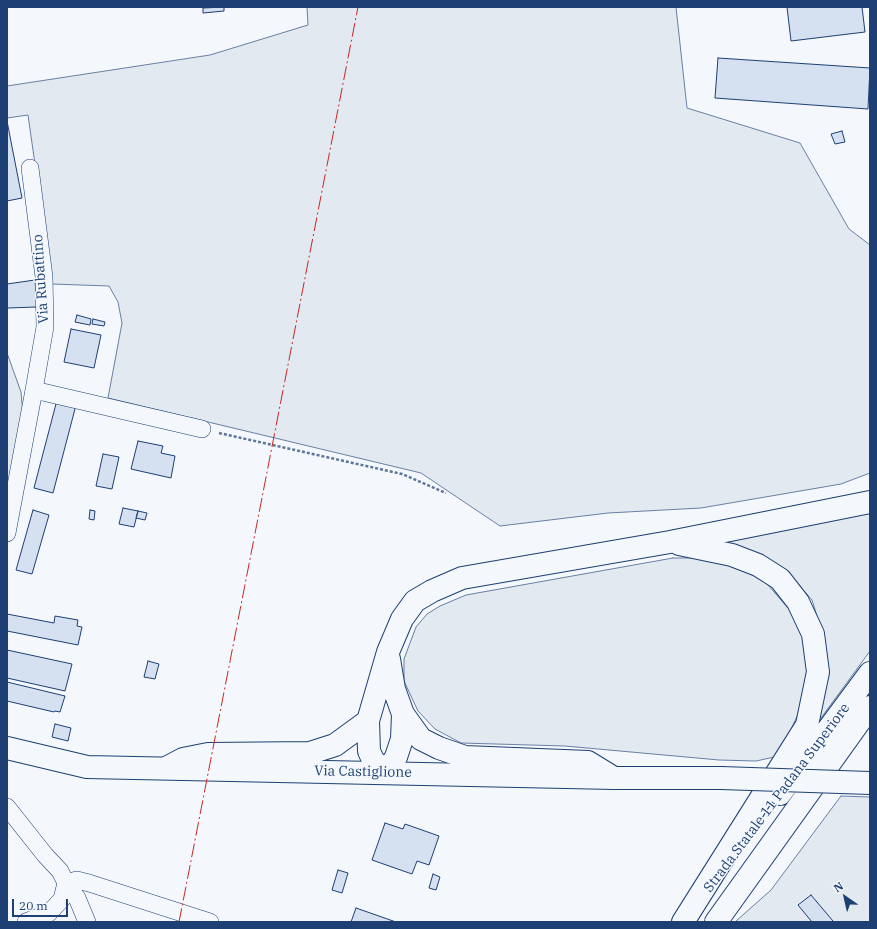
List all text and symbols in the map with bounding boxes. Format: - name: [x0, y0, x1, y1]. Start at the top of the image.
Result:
- street label: Via Rubattino: [30, 234, 52, 324]
- street label: Strada Statale 11 Padana Superiore: [700, 700, 854, 896]
- street label: Via Castiglione: [314, 763, 412, 781]
- north arrow: [825, 877, 865, 917]
- text: N: [831, 879, 846, 895]
- scale bar: [14, 891, 70, 917]
- text: 20 m: [19, 898, 48, 913]

